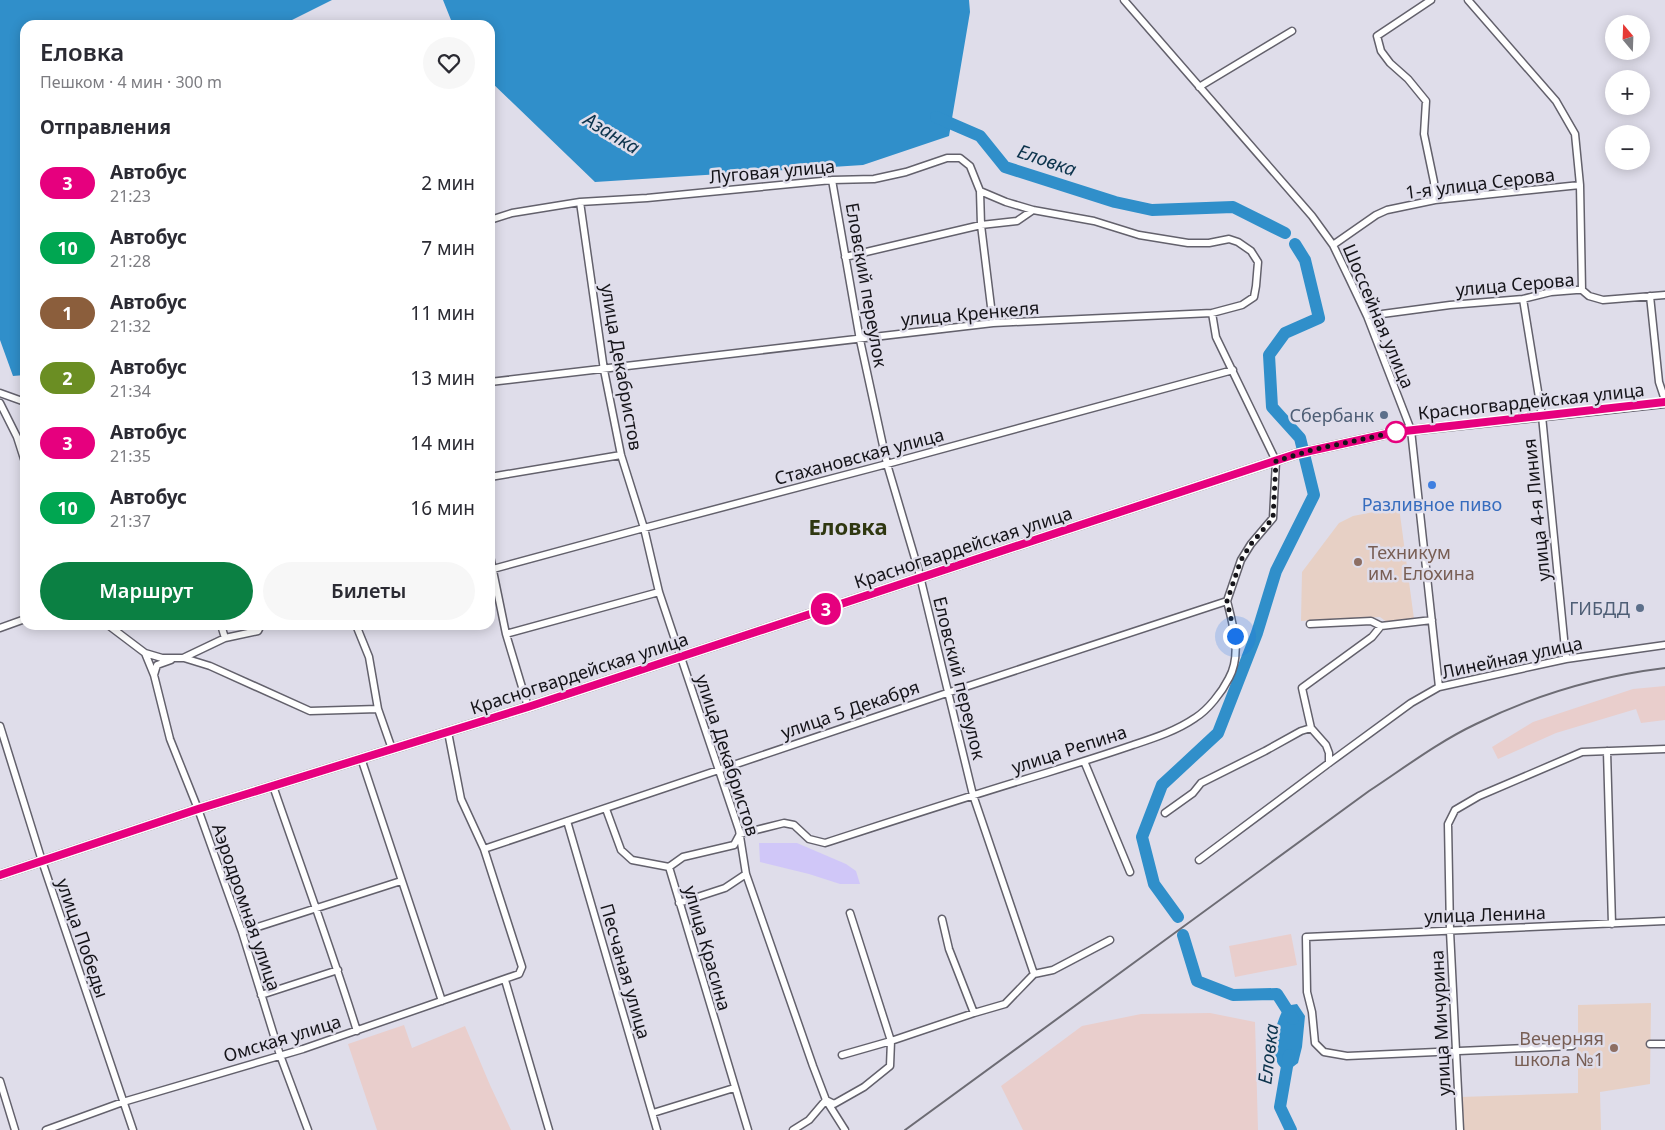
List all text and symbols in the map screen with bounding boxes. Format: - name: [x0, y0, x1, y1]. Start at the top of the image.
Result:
- north arrow: [1605, 15, 1650, 60]
- map controls: [1605, 15, 1650, 170]
- text: Еловка: [40, 35, 124, 68]
- button: heart: [423, 37, 475, 89]
- button: +: [1605, 70, 1650, 115]
- text: Пешком · 4 мин · 300 m: [40, 71, 222, 93]
- water label: Азанка: [577, 105, 645, 160]
- text: Отправления: [40, 114, 171, 140]
- button: −: [1605, 125, 1650, 170]
- water label: Еловка: [1014, 138, 1080, 182]
- street label: Луговая улица: [708, 154, 836, 188]
- text: Автобус: [110, 159, 187, 185]
- street label: 1-я улица Серова: [1404, 162, 1556, 204]
- text: 2 мин: [421, 170, 475, 196]
- text: 3: [62, 171, 73, 195]
- text: 21:23: [110, 185, 151, 207]
- street label: Еловский переулок: [841, 201, 893, 370]
- text: Автобус: [110, 224, 187, 250]
- text: 7 мин: [421, 235, 475, 261]
- text: 10: [57, 236, 78, 260]
- street label: Шоссейная улица: [1338, 240, 1420, 392]
- text: 21:28: [110, 250, 151, 272]
- street label: улица Серова: [1455, 267, 1575, 301]
- street label: улица Декабристов: [596, 282, 648, 452]
- text: Автобус: [110, 289, 187, 315]
- street label: улица Кренкеля: [900, 295, 1040, 331]
- text: 11 мин: [410, 300, 475, 326]
- text: 1: [62, 301, 73, 325]
- text: 21:32: [110, 315, 151, 337]
- text: Автобус: [110, 354, 187, 380]
- text: 13 мин: [410, 365, 475, 391]
- text: 2: [62, 366, 73, 390]
- street label: Красногвардейская улица: [1416, 377, 1646, 425]
- text: 21:34: [110, 380, 151, 402]
- place label: Сбербанк: [1290, 403, 1374, 427]
- marker: Сбербанк: [1378, 409, 1390, 421]
- text: Автобус: [110, 419, 187, 445]
- unlabelled marker: [1385, 421, 1407, 443]
- street label: Стахановская улица: [772, 422, 946, 490]
- text: 14 мин: [410, 430, 475, 456]
- text: 3: [62, 431, 73, 455]
- street label: улица 4-я Линия: [1517, 438, 1555, 582]
- text: 21:35: [110, 445, 151, 467]
- marker: Разливное пиво: [1426, 479, 1438, 491]
- text: Автобус: [110, 484, 187, 510]
- place label: Разливное пиво: [1362, 492, 1502, 516]
- text: 16 мин: [410, 495, 475, 521]
- text: 10: [57, 496, 78, 520]
- street label: Красногвардейская улица: [851, 500, 1075, 594]
- text: 21:37: [110, 510, 151, 532]
- district label: Еловка: [808, 511, 888, 541]
- place label: Техникум им. Елохина: [1368, 540, 1475, 585]
- marker: Техникум им. Елохина: [1352, 556, 1364, 568]
- button: Маршрут: [40, 562, 253, 620]
- button: Билеты: [263, 562, 475, 620]
- line badge: 3: [810, 593, 842, 625]
- street label: Еловский переулок: [928, 594, 992, 762]
- place label: ГИБДД: [1569, 596, 1630, 620]
- text: 3: [821, 597, 831, 621]
- marker: ГИБДД: [1634, 602, 1646, 614]
- your location: [1223, 624, 1248, 649]
- street label: Красногвардейская улица: [467, 626, 691, 720]
- street label: Линейная улица: [1440, 630, 1584, 684]
- street label: улица Декабристов: [691, 671, 765, 839]
- street label: улица 5 Декабря: [778, 674, 922, 744]
- street label: улица Репина: [1008, 719, 1130, 779]
- street label: Аэродромная улица: [207, 820, 287, 994]
- street label: улица Победы: [51, 875, 115, 1001]
- street label: улица Красина: [679, 883, 737, 1013]
- street label: улица Ленина: [1424, 900, 1546, 928]
- street label: Песчаная улица: [595, 901, 657, 1041]
- street label: улица Мичурина: [1424, 949, 1456, 1097]
- street label: Омская улица: [220, 1009, 344, 1067]
- water label: Еловка: [1251, 1022, 1285, 1086]
- place label: Вечерняя школа №1: [1514, 1026, 1604, 1071]
- marker: Вечерняя школа №1: [1608, 1042, 1620, 1054]

